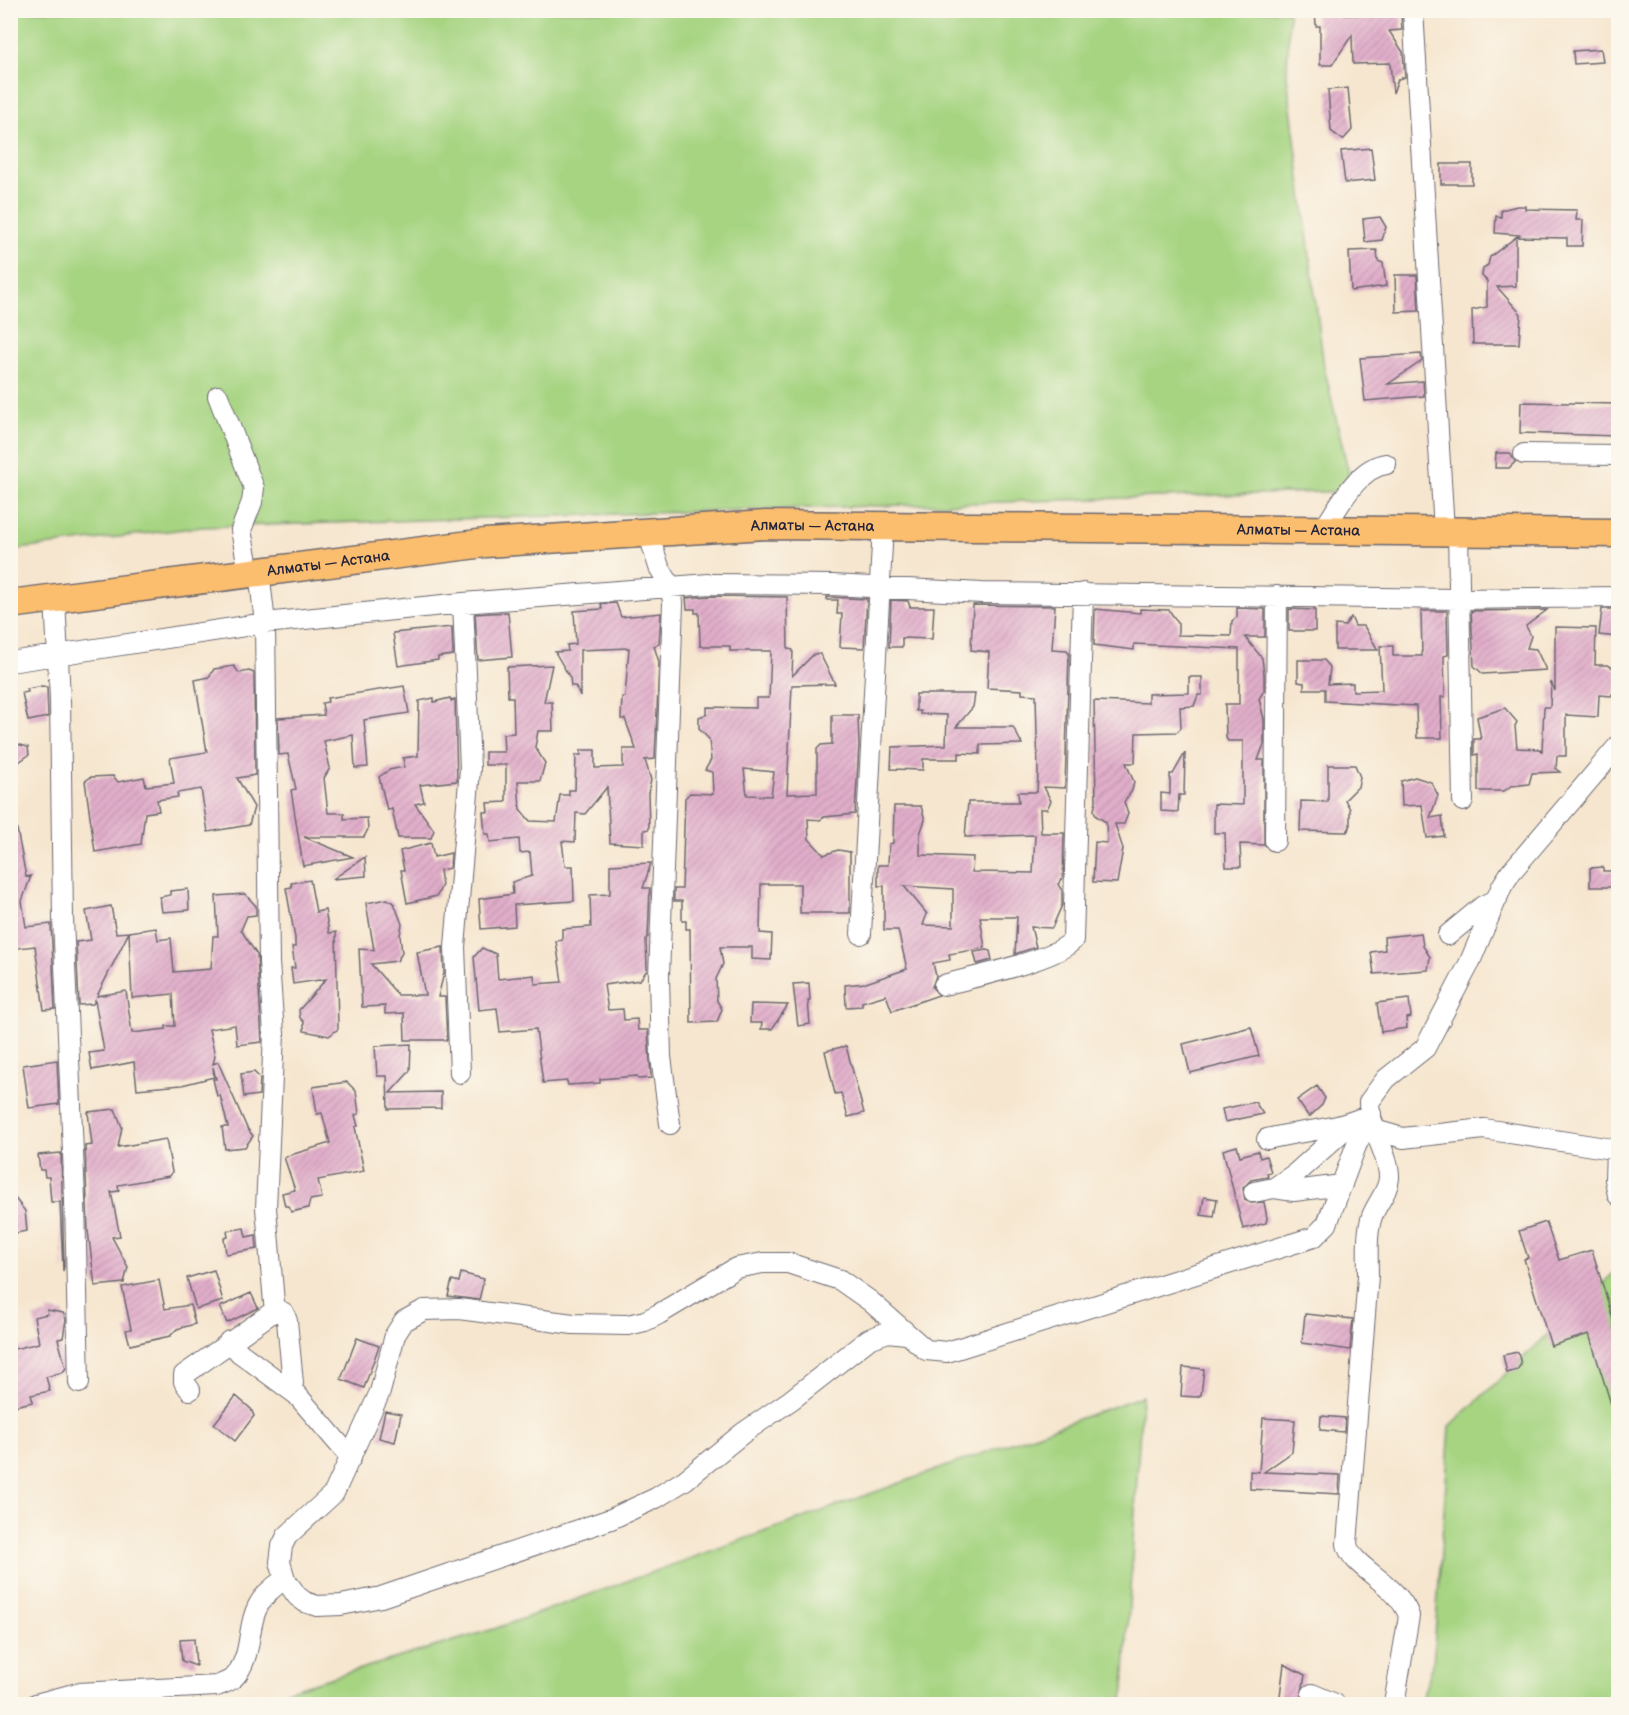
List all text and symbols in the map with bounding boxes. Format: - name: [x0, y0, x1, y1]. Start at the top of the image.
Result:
- street label: Алматы — Астана: [749, 515, 875, 536]
- street label: Алматы — Астана: [1236, 520, 1360, 540]
- street label: Алматы — Астана: [265, 546, 391, 581]

